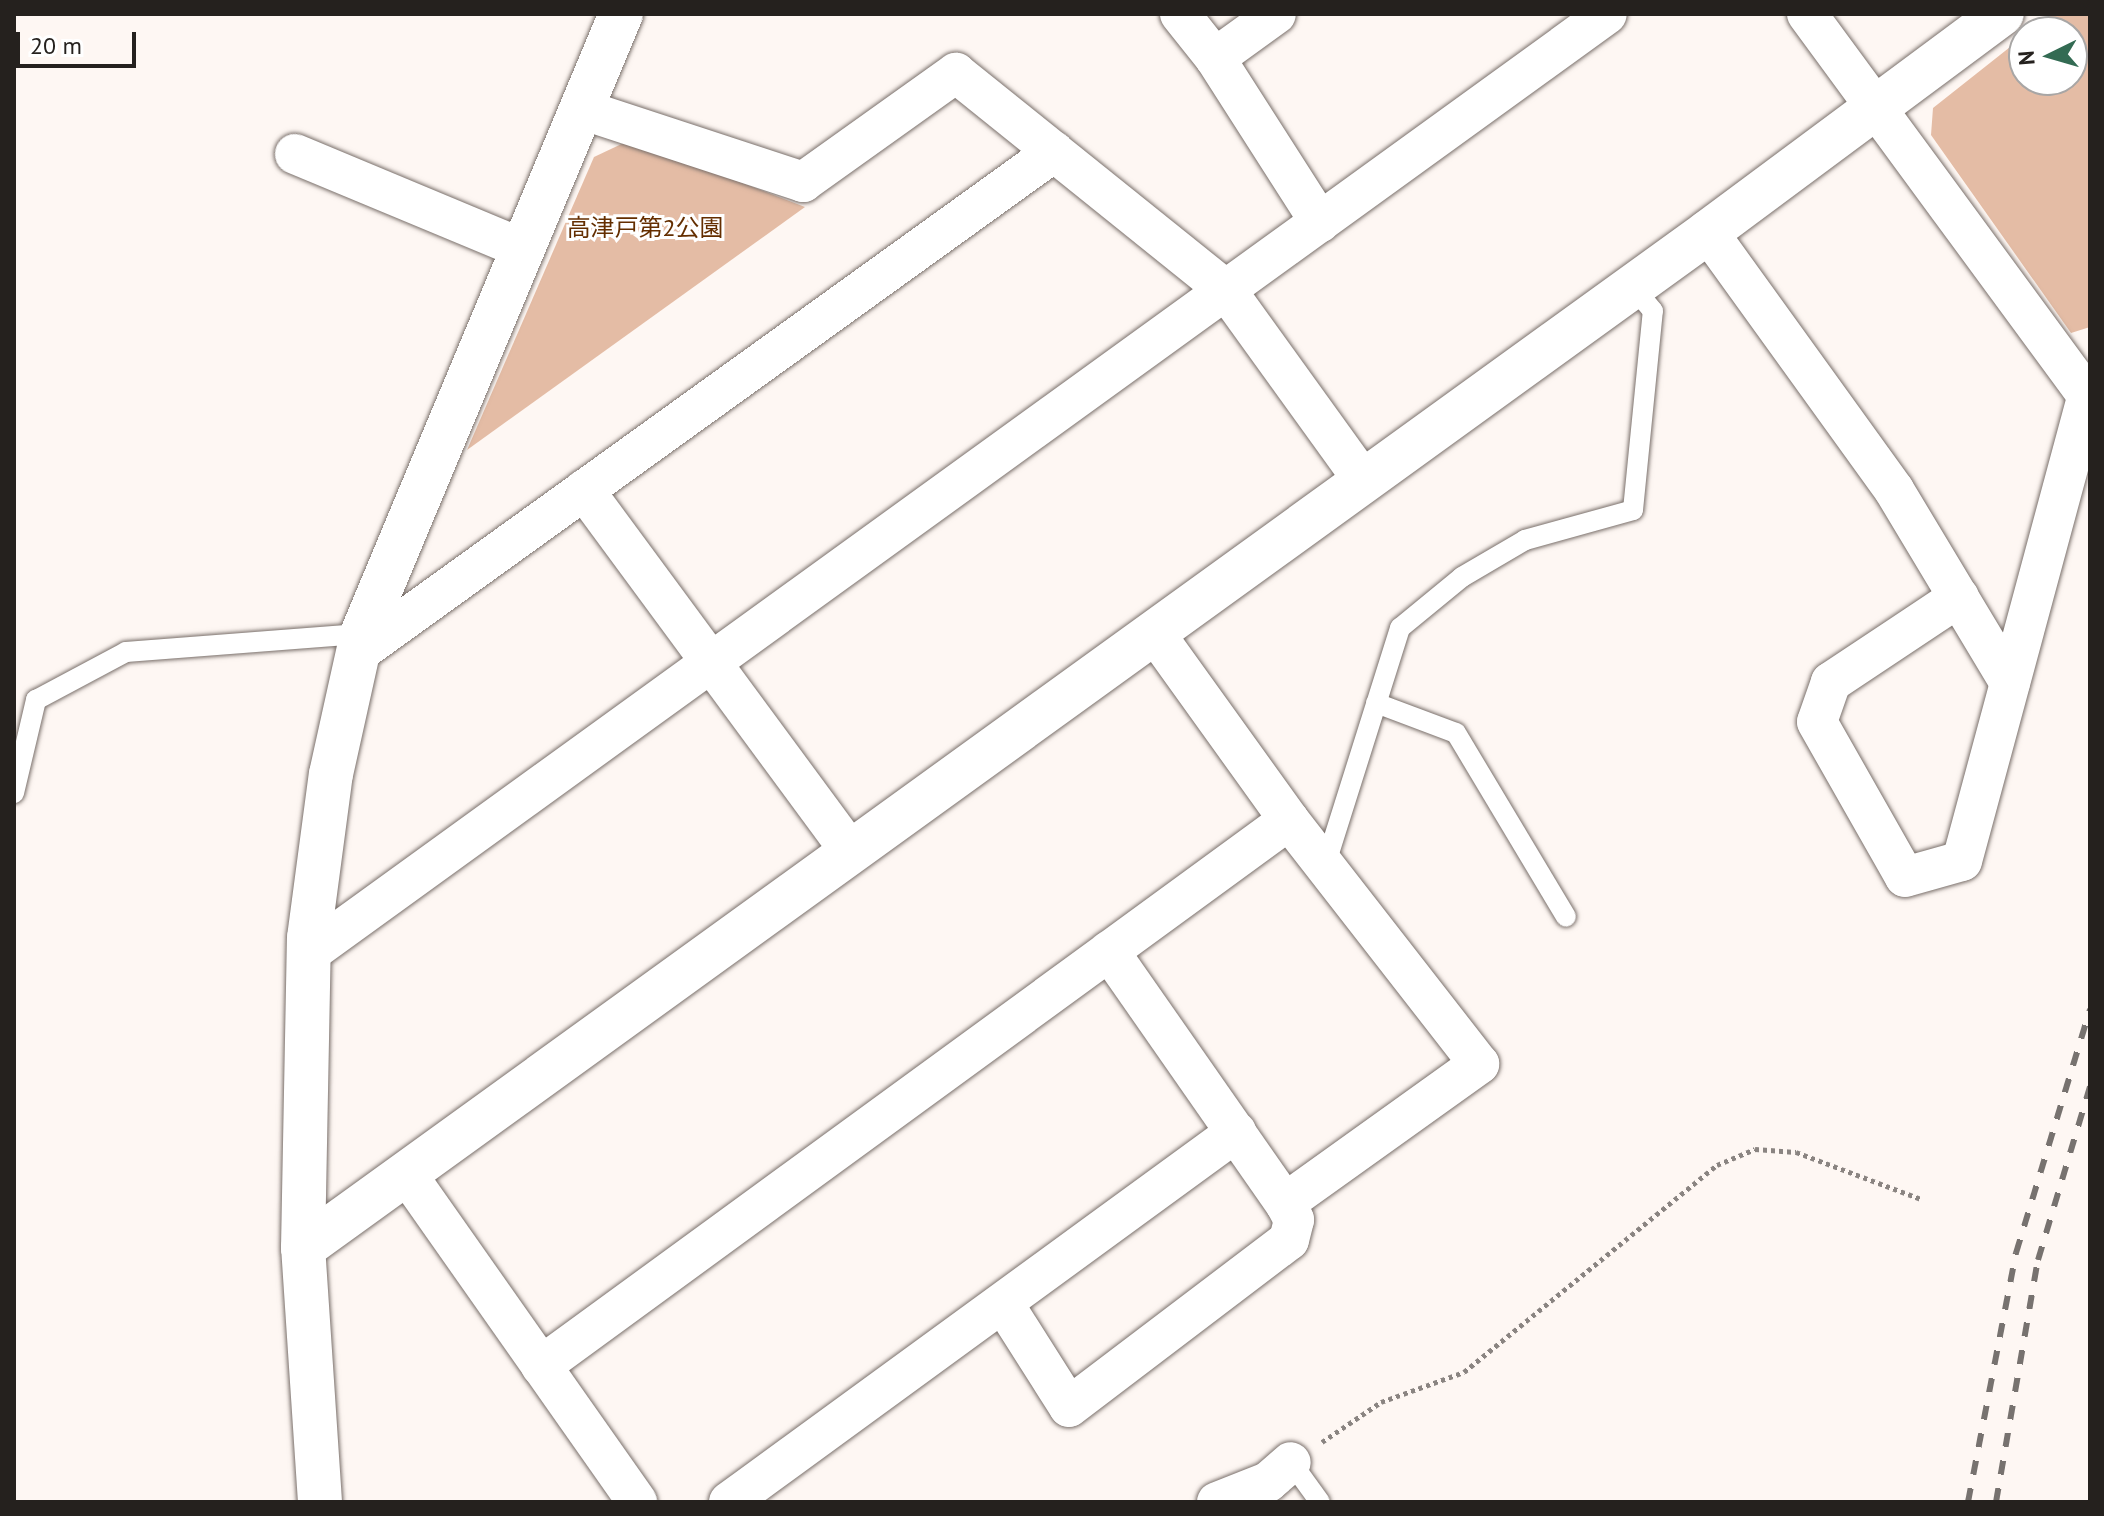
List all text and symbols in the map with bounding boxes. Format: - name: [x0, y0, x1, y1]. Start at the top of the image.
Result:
- scale bar: [20, 16, 140, 66]
- north arrow: [2008, 16, 2088, 96]
- text: 20 m: [30, 30, 82, 61]
- text: N: [2012, 49, 2041, 66]
- park label: 高津戸第2公園: [566, 214, 724, 242]

